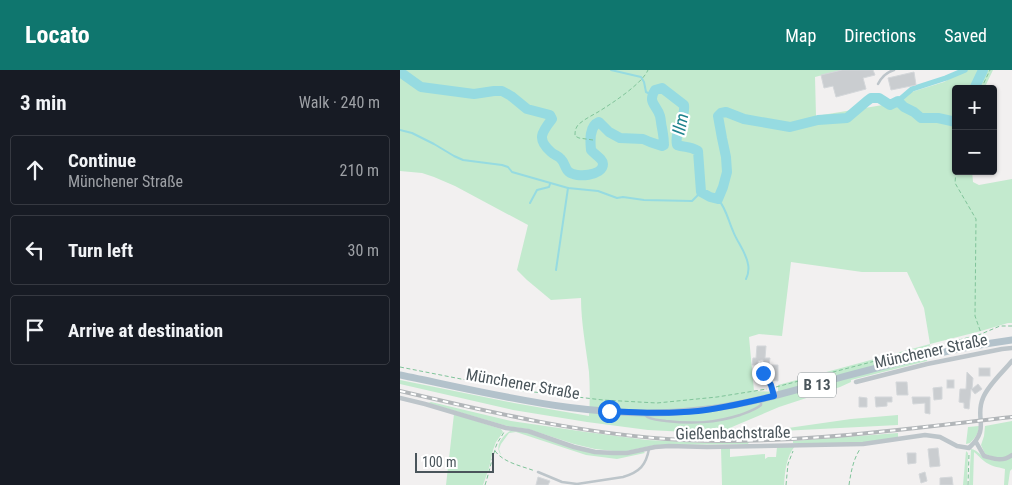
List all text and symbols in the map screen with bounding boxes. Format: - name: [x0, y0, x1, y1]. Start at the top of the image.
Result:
- text: Locato: [25, 21, 90, 49]
- text: Map: [785, 25, 816, 46]
- text: Directions: [844, 25, 916, 46]
- text: Saved: [944, 25, 987, 46]
- map controls: [952, 85, 997, 175]
- button: +: [952, 85, 997, 130]
- text: 3 min: [20, 91, 67, 115]
- text: Walk · 240 m: [299, 93, 380, 112]
- water label: Ilm: [668, 111, 692, 137]
- button: −: [952, 130, 997, 175]
- text: Continue: [68, 149, 136, 172]
- icon: ahead: [21, 156, 49, 184]
- text: 210 m: [340, 161, 379, 180]
- text: Münchener Straße: [68, 172, 183, 191]
- icon: left: [21, 236, 49, 264]
- text: Turn left: [68, 239, 133, 262]
- text: 30 m: [347, 241, 379, 260]
- icon: arrive: [21, 316, 49, 344]
- text: Arrive at destination: [68, 319, 223, 342]
- street label: Münchener Straße: [873, 330, 989, 372]
- route end: [752, 362, 775, 385]
- street label: Münchener Straße: [465, 365, 581, 403]
- road number: B 13: [798, 372, 836, 398]
- route start: [598, 400, 621, 423]
- street label: Gießenbachstraße: [675, 422, 791, 444]
- scale bar: [415, 450, 494, 473]
- text: 100 m: [422, 454, 457, 470]

